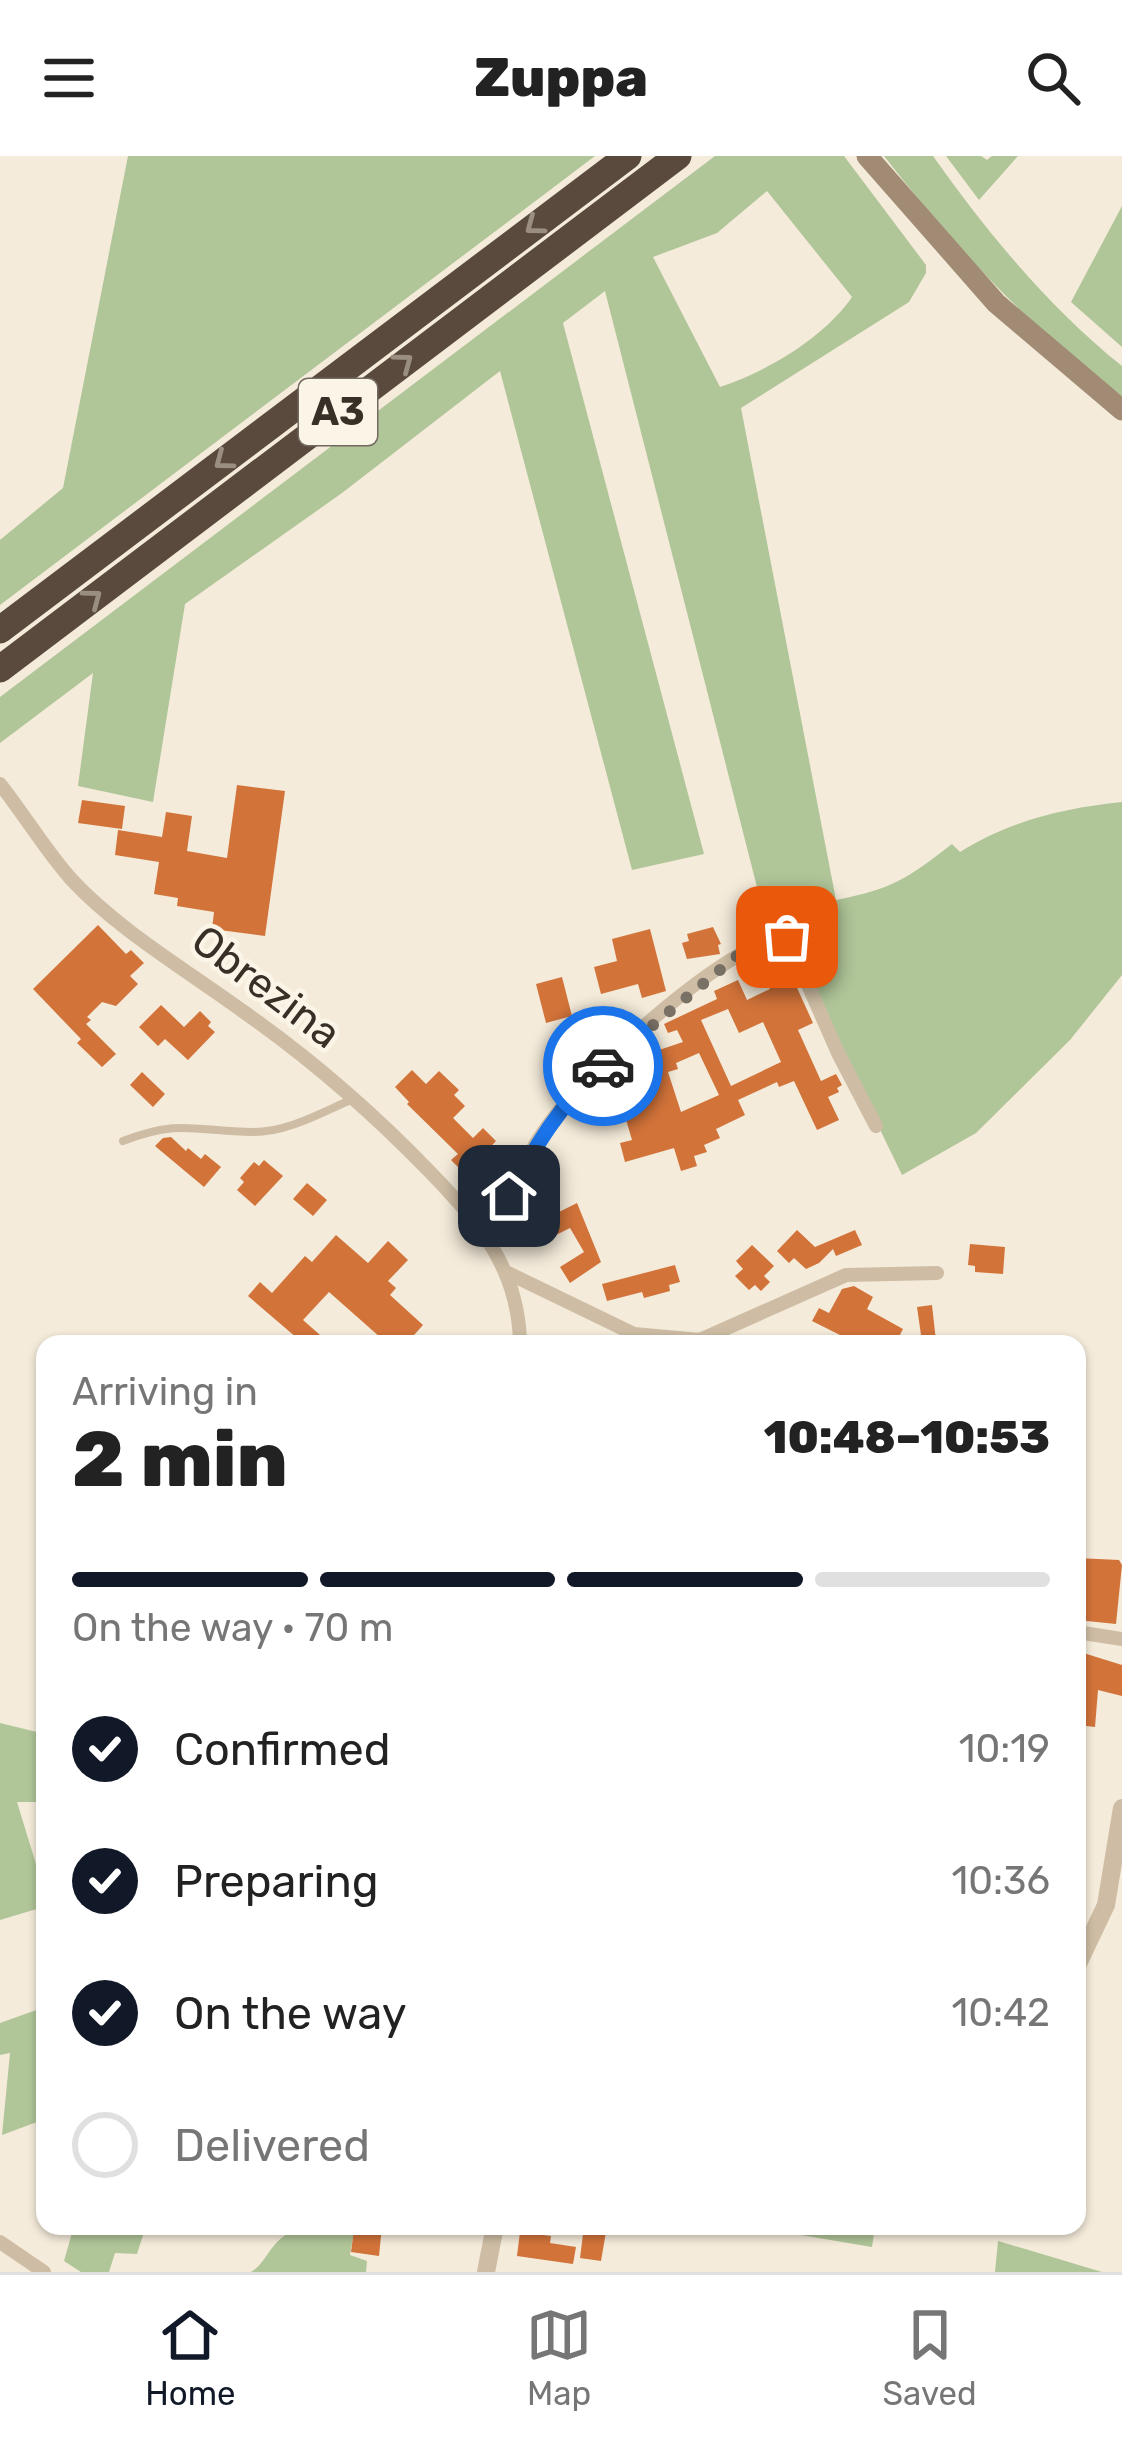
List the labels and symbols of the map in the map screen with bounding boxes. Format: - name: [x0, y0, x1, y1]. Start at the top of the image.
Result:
- one-way arrow: [526, 212, 547, 234]
- one-way arrow: [390, 355, 412, 377]
- road number: A3: [299, 379, 377, 445]
- one-way arrow: [214, 447, 236, 468]
- one-way arrow: [79, 591, 101, 612]
- pin: [736, 886, 838, 988]
- street label: Obrezina: [182, 915, 350, 1059]
- courier: [543, 1006, 663, 1126]
- pin: [458, 1145, 560, 1247]

